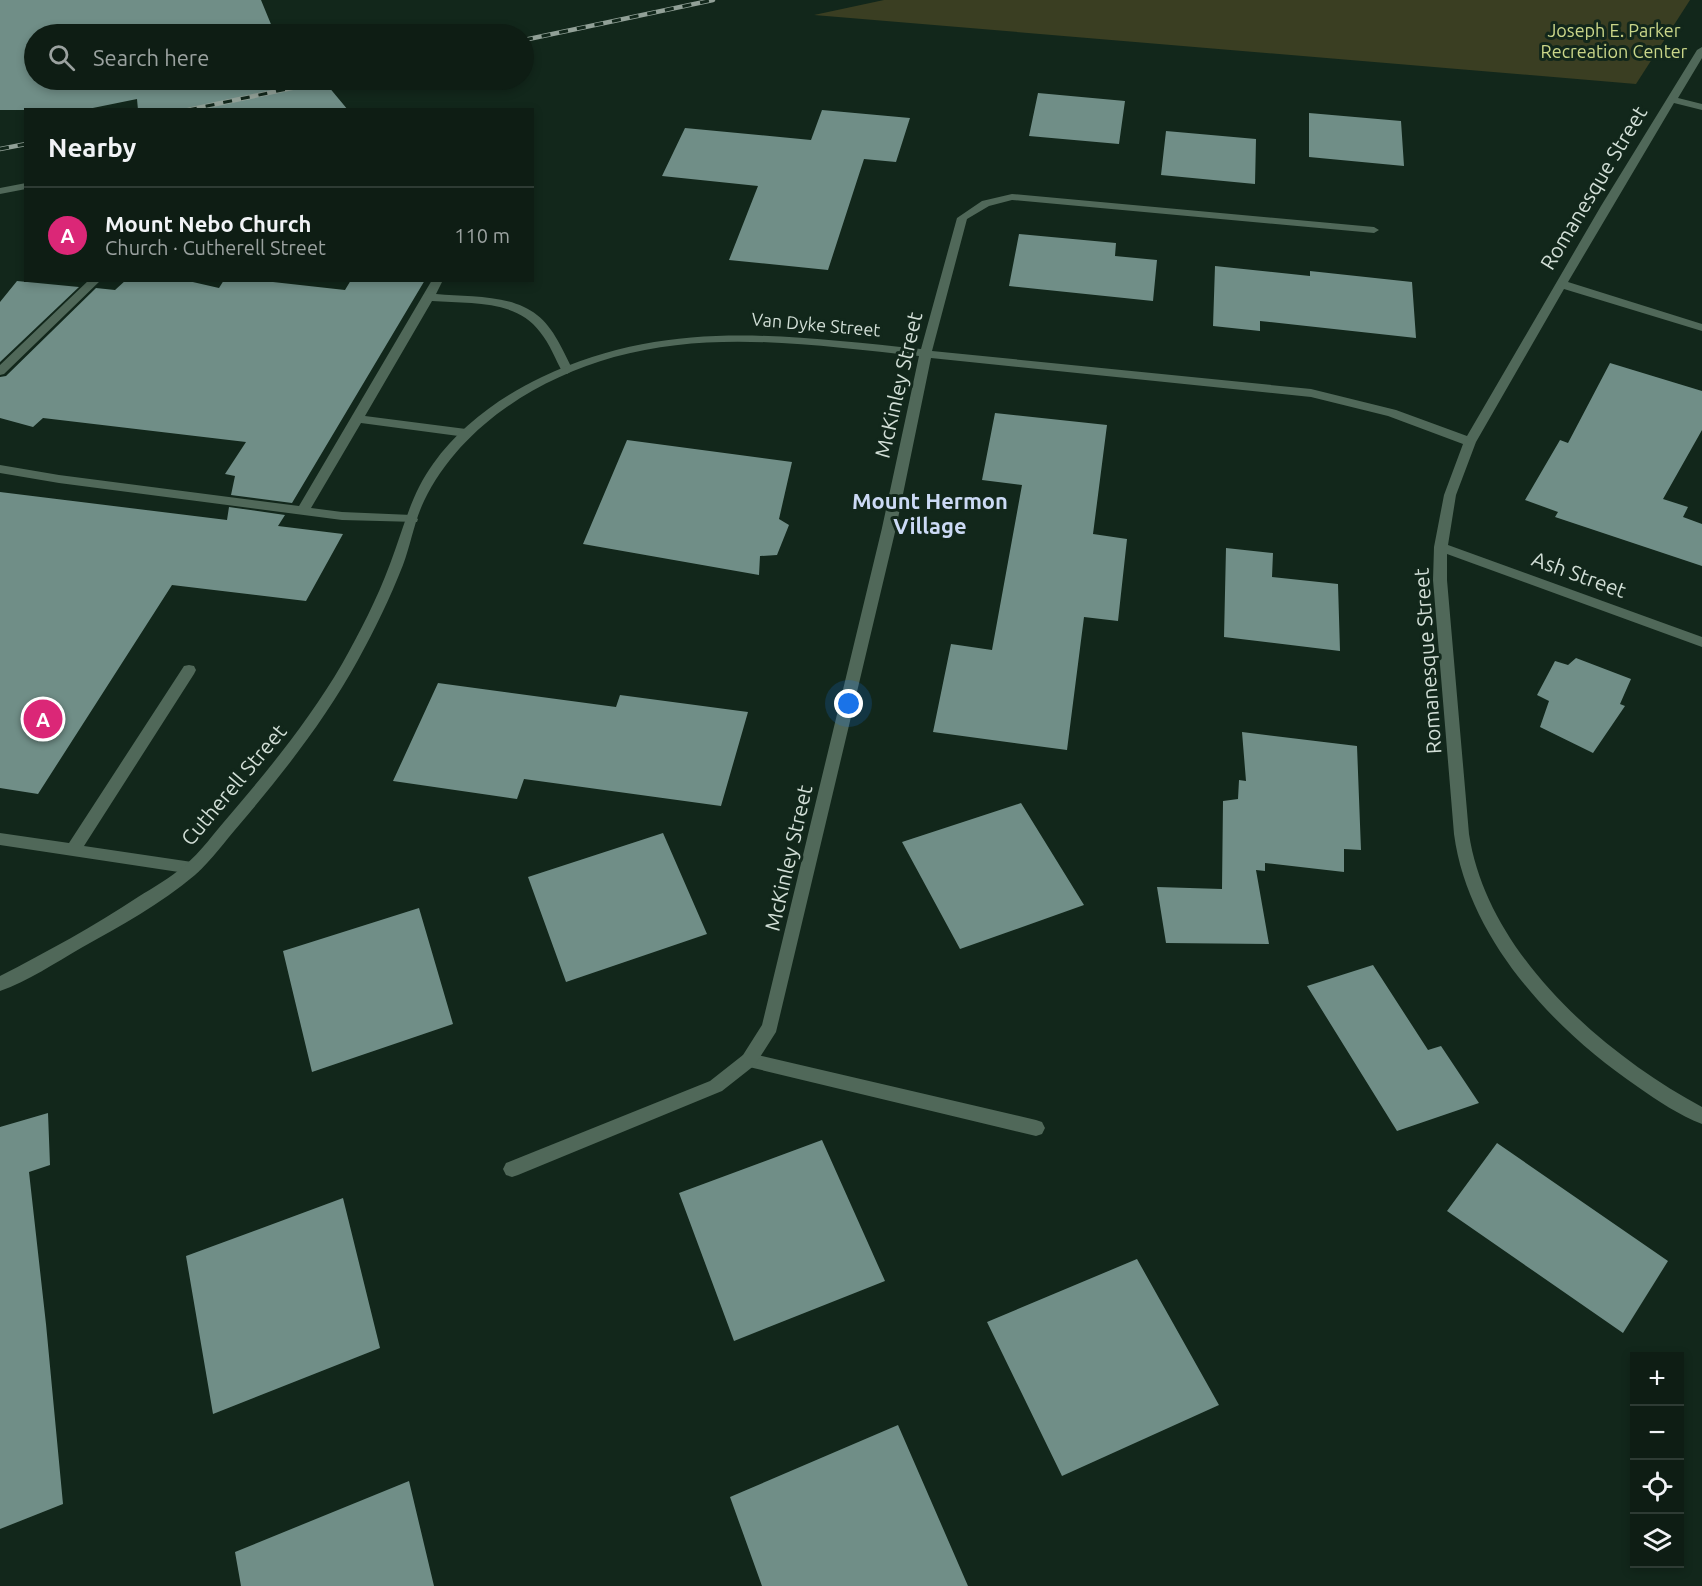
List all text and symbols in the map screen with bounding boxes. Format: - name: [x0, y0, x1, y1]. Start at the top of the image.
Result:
- park label: Joseph E. Parker Recreation Center: [1541, 20, 1688, 61]
- search box: [24, 24, 534, 90]
- icon: search: [45, 41, 78, 74]
- text: Search here: [93, 45, 209, 70]
- street label: Romanesque Street: [1535, 101, 1651, 273]
- text: Nearby: [48, 133, 136, 162]
- text: Mount Nebo Church: [105, 211, 311, 236]
- text: A: [60, 224, 75, 247]
- text: 110 m: [454, 224, 510, 247]
- text: Church · Cutherell Street: [105, 236, 326, 259]
- street label: Van Dyke Street: [751, 308, 881, 340]
- street label: McKinley Street: [870, 309, 926, 460]
- district label: Mount Hermon Village: [852, 488, 1008, 538]
- street label: Ash Street: [1529, 546, 1630, 602]
- street label: Romanesque Street: [1409, 567, 1445, 755]
- your location: [834, 689, 863, 718]
- pin: A: [24, 696, 63, 742]
- street label: Cutherell Street: [176, 719, 291, 850]
- street label: McKinley Street: [760, 782, 816, 933]
- map controls: [1630, 1352, 1684, 1568]
- button: +: [1630, 1352, 1684, 1406]
- button: −: [1630, 1406, 1684, 1460]
- button: locate: [1630, 1460, 1684, 1514]
- button: layers: [1630, 1514, 1684, 1568]

